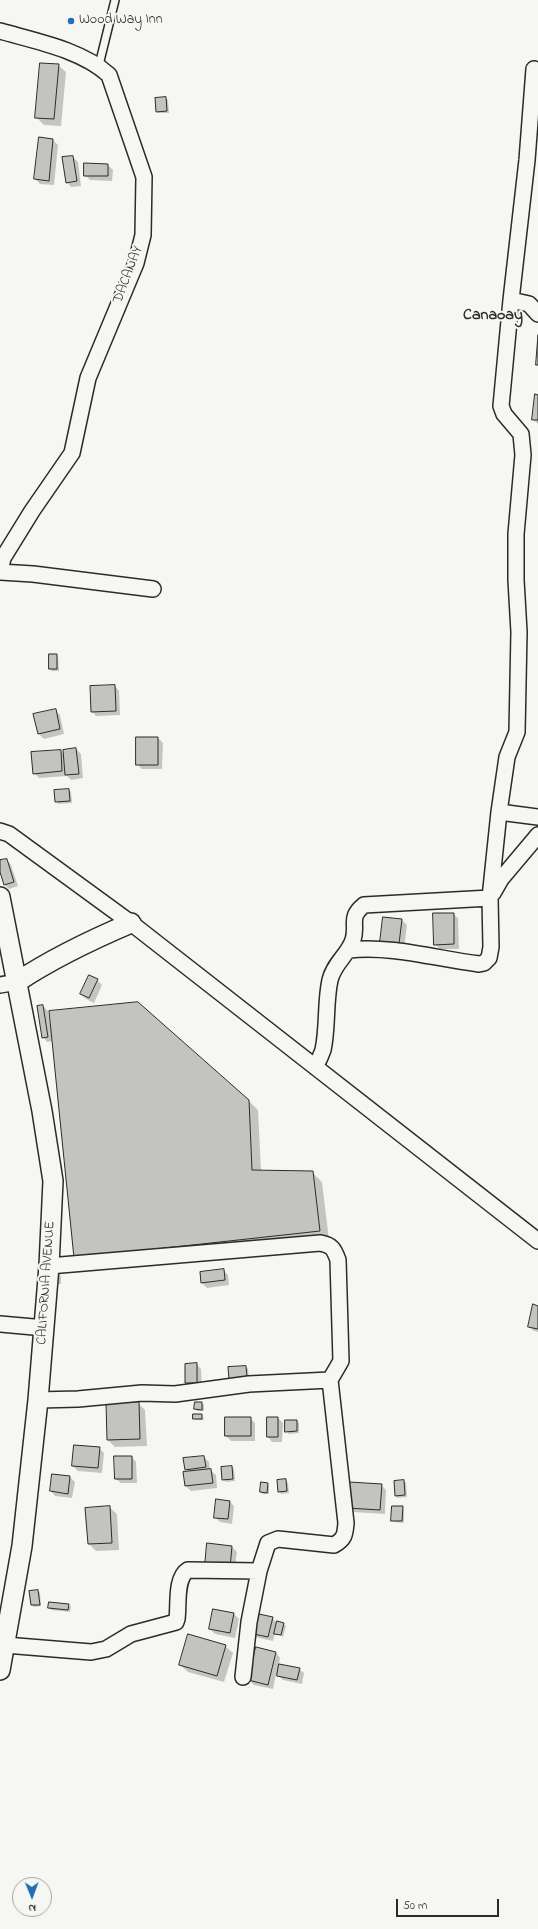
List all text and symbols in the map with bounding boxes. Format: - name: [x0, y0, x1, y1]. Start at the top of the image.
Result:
- place label: Wood Way Inn: [79, 13, 163, 29]
- marker: Wood Way Inn: [66, 16, 76, 26]
- street label: DACANAY: [110, 244, 148, 306]
- district label: Canaoay: [463, 306, 523, 326]
- street label: CALIFORNIA AVENUE: [34, 1220, 60, 1346]
- north arrow: [12, 1877, 52, 1917]
- scale bar: [398, 1891, 501, 1917]
- text: 50 m: [403, 1897, 427, 1915]
- text: N: [28, 1900, 36, 1916]

